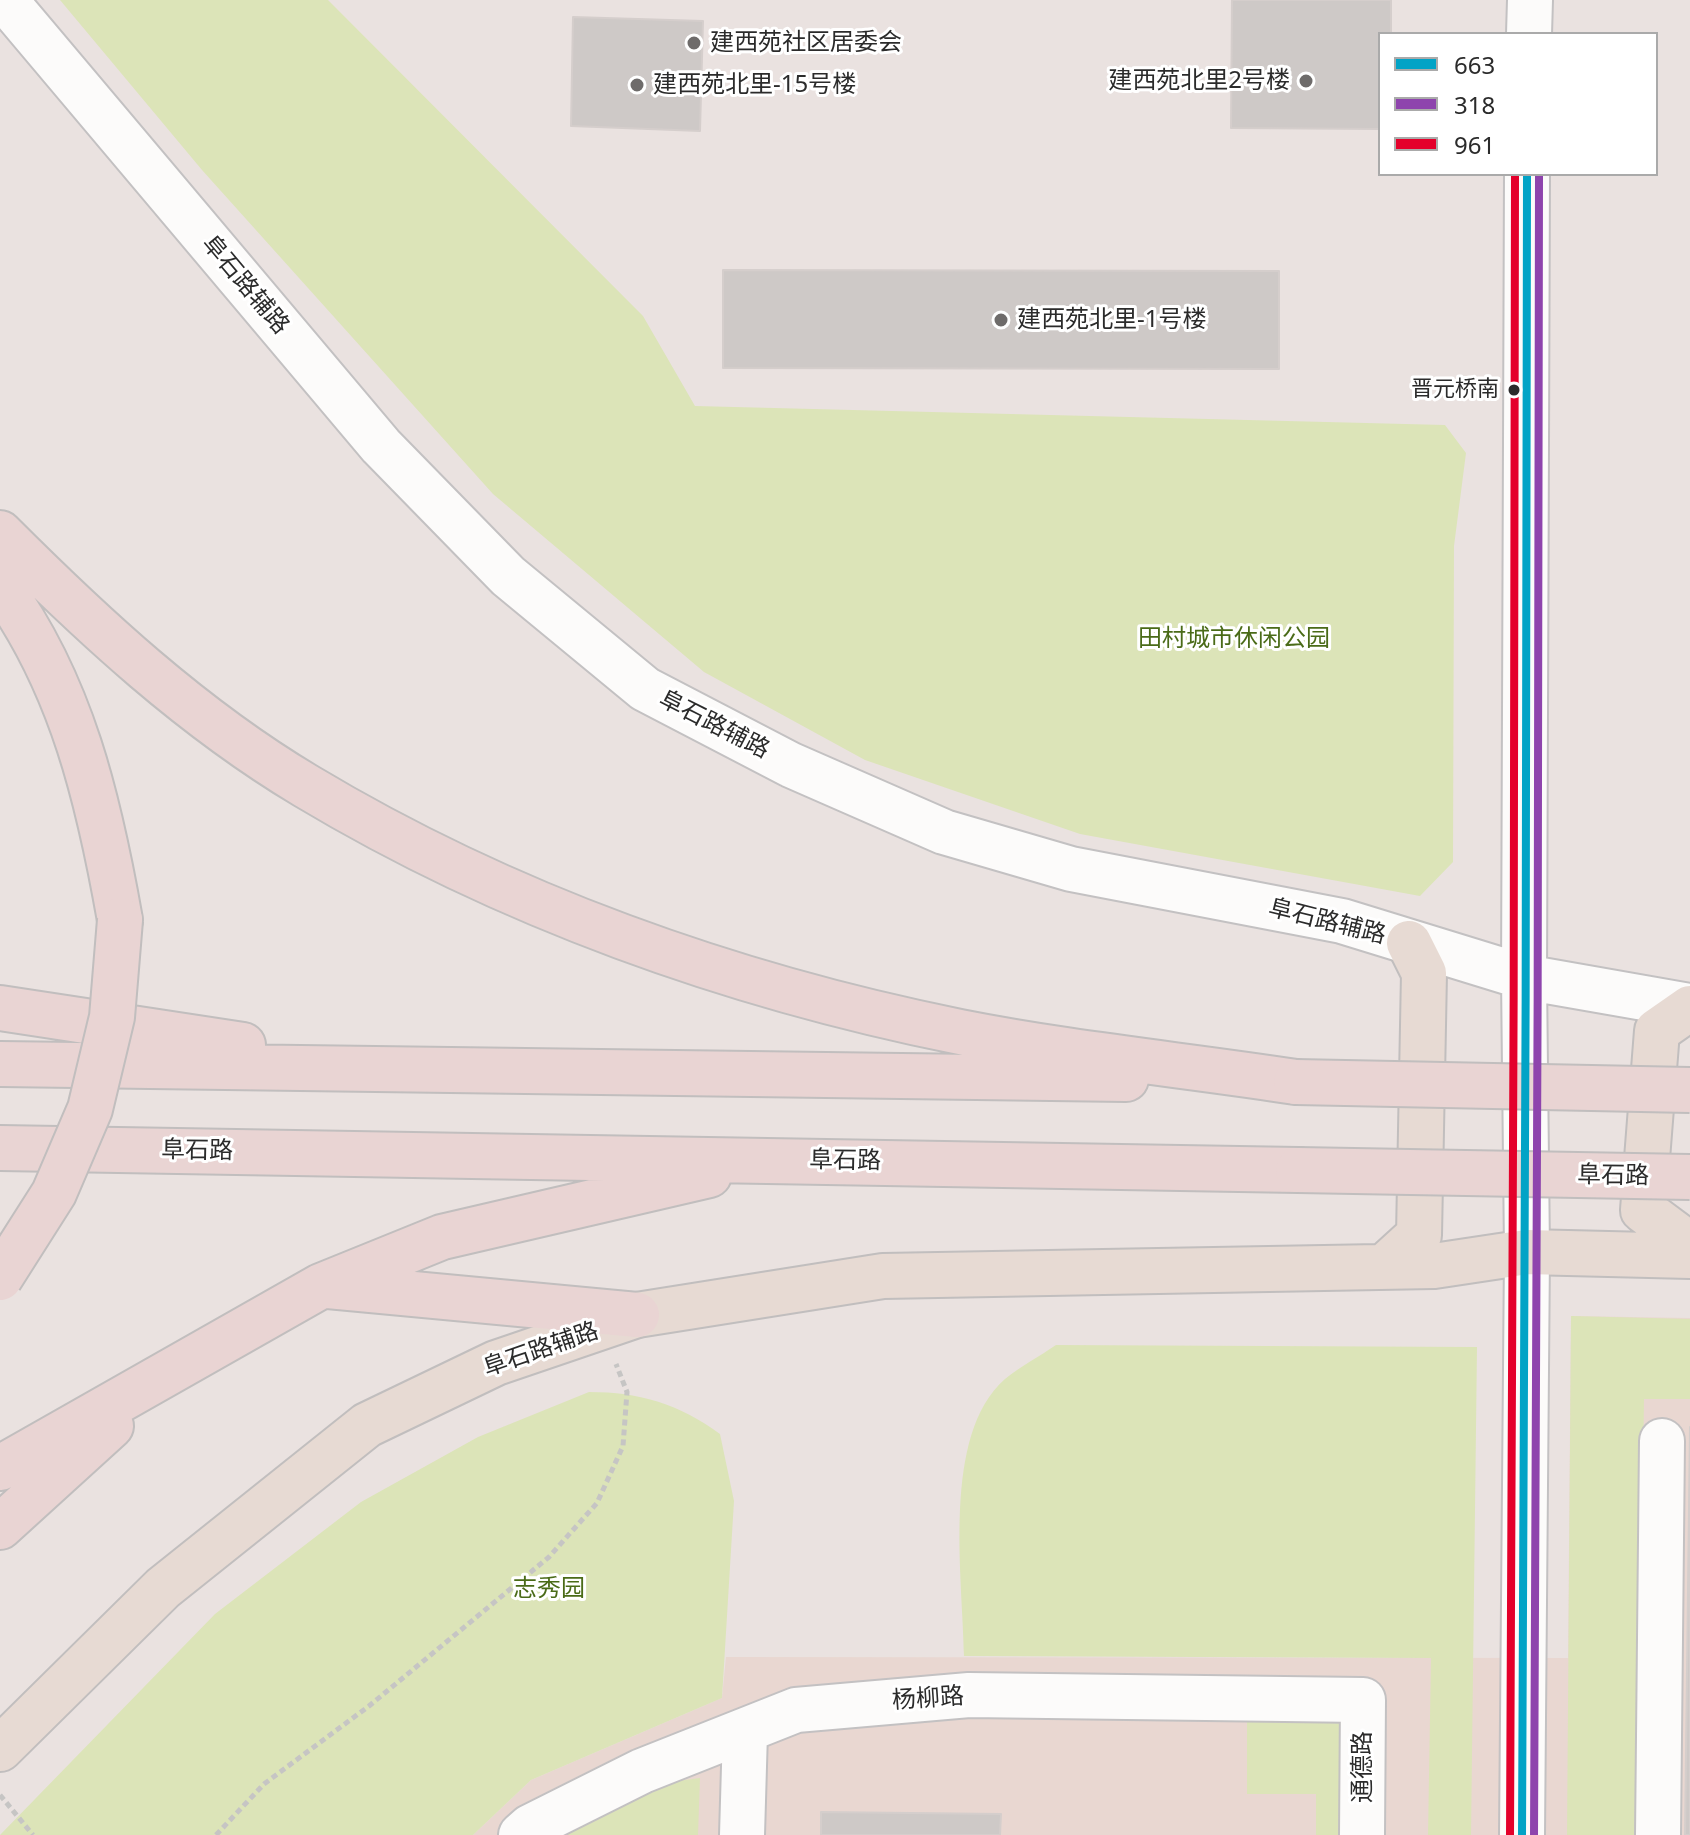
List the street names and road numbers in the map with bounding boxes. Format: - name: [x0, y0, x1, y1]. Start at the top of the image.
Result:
- street label: 阜石路辅路: [195, 230, 295, 340]
- street label: 阜石路辅路: [654, 685, 774, 765]
- street label: 阜石路辅路: [1265, 894, 1389, 950]
- street label: 阜石路: [161, 1136, 233, 1166]
- street label: 阜石路: [809, 1146, 881, 1176]
- street label: 阜石路: [1577, 1161, 1649, 1191]
- street label: 阜石路辅路: [480, 1317, 602, 1383]
- street label: 杨柳路: [891, 1682, 965, 1716]
- street label: 通德路: [1349, 1731, 1377, 1803]

